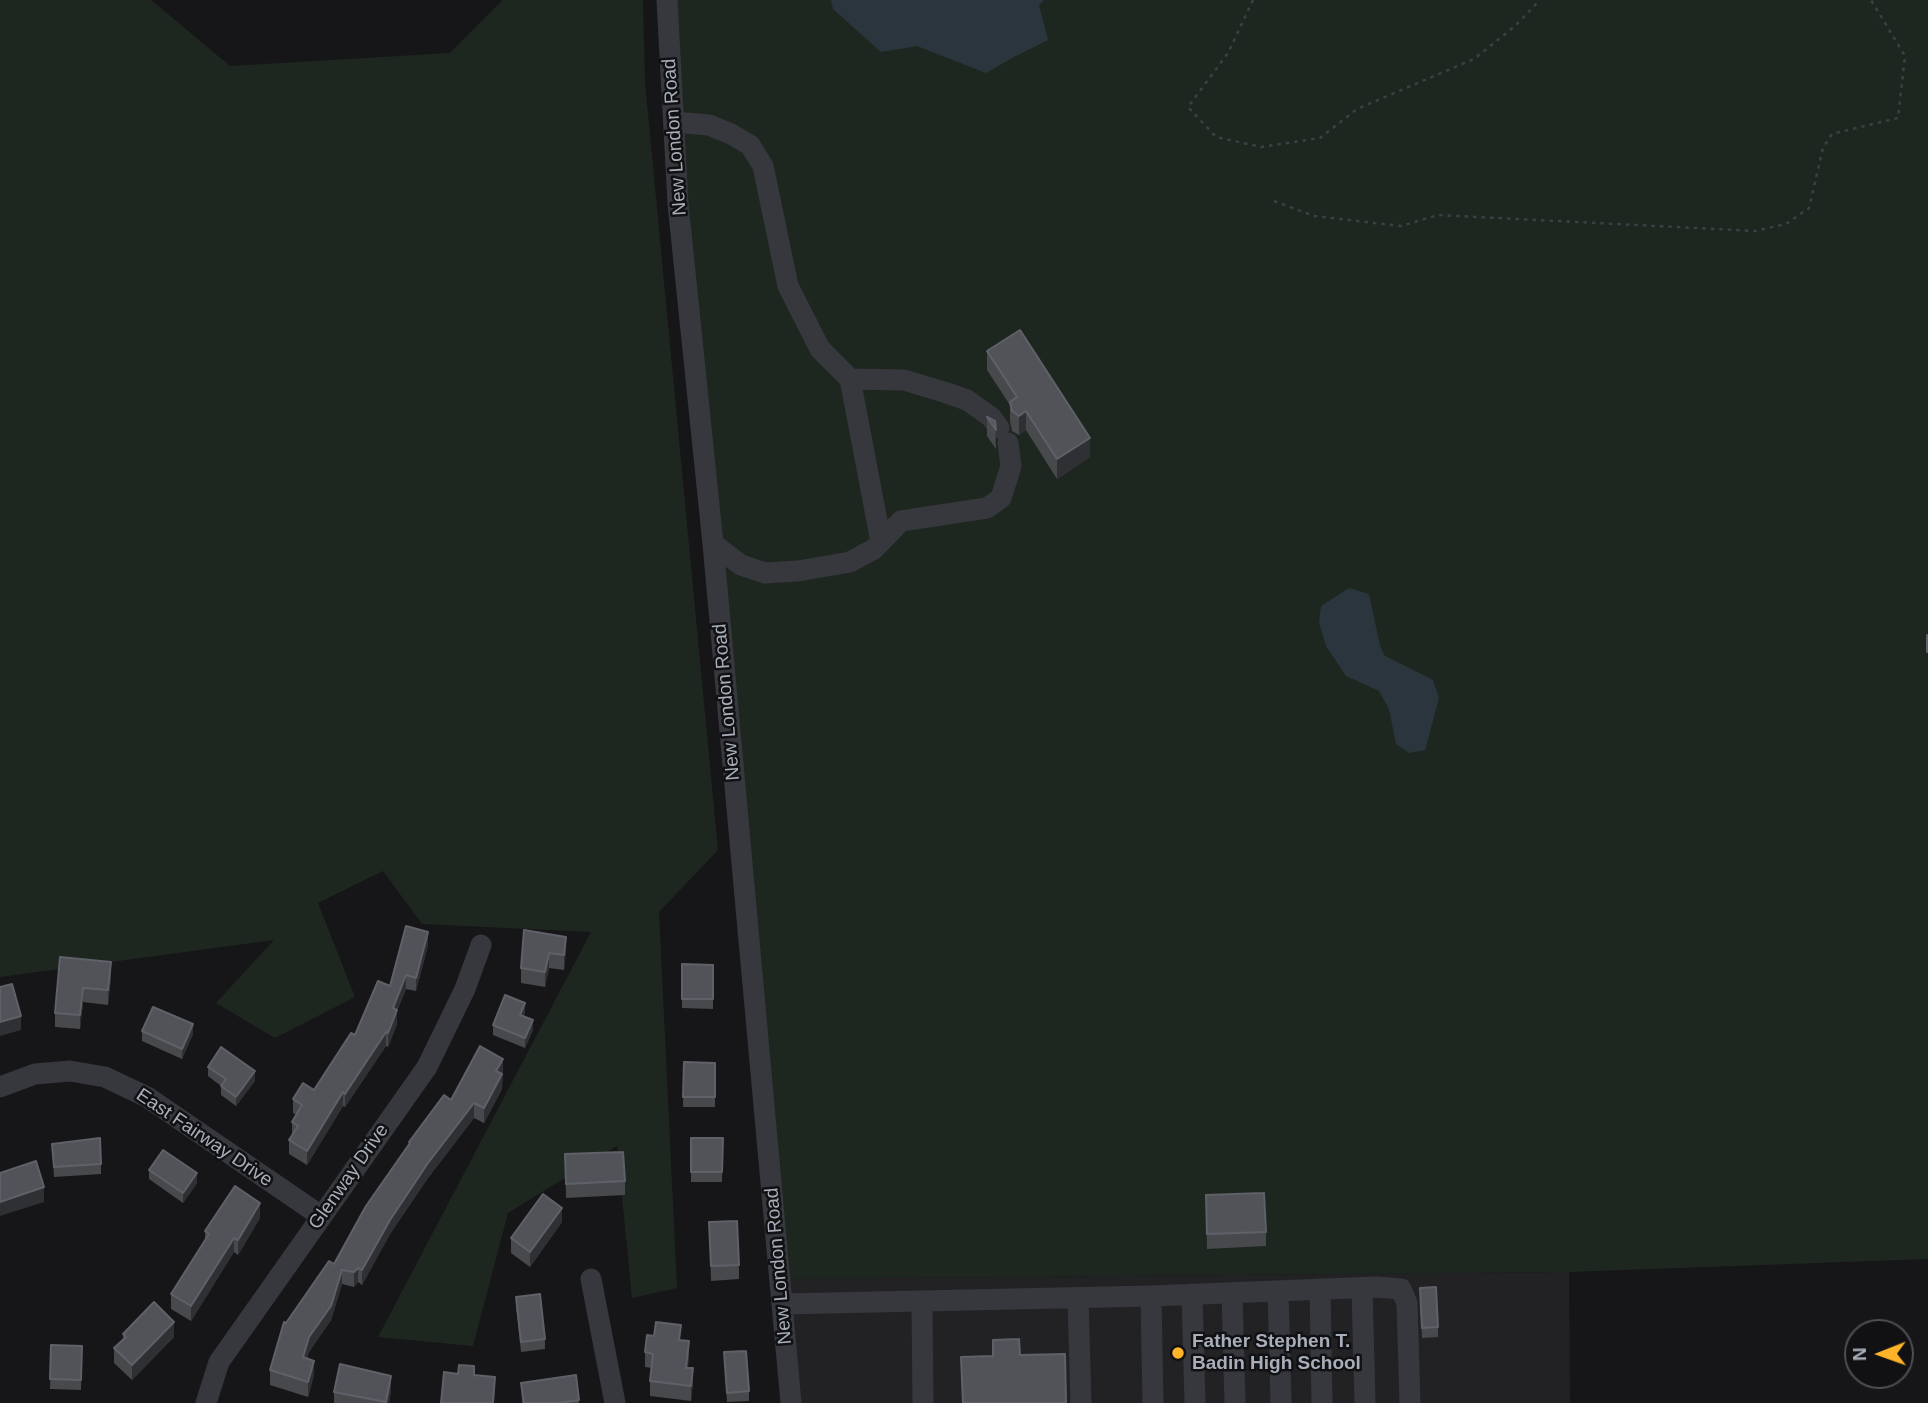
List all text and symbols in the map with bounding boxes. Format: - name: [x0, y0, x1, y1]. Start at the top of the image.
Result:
- street label: New London Road: [658, 58, 692, 216]
- street label: New London Road: [709, 623, 745, 781]
- street label: East Fairway Drive: [132, 1084, 276, 1192]
- street label: Glenway Drive: [304, 1120, 394, 1234]
- street label: New London Road: [761, 1187, 797, 1345]
- north arrow: [1844, 1319, 1914, 1389]
- place label: Father Stephen T. Badin High School: [1192, 1331, 1361, 1375]
- marker: Father Stephen T. Badin High School: [1170, 1345, 1186, 1361]
- text: N: [1849, 1347, 1870, 1361]

